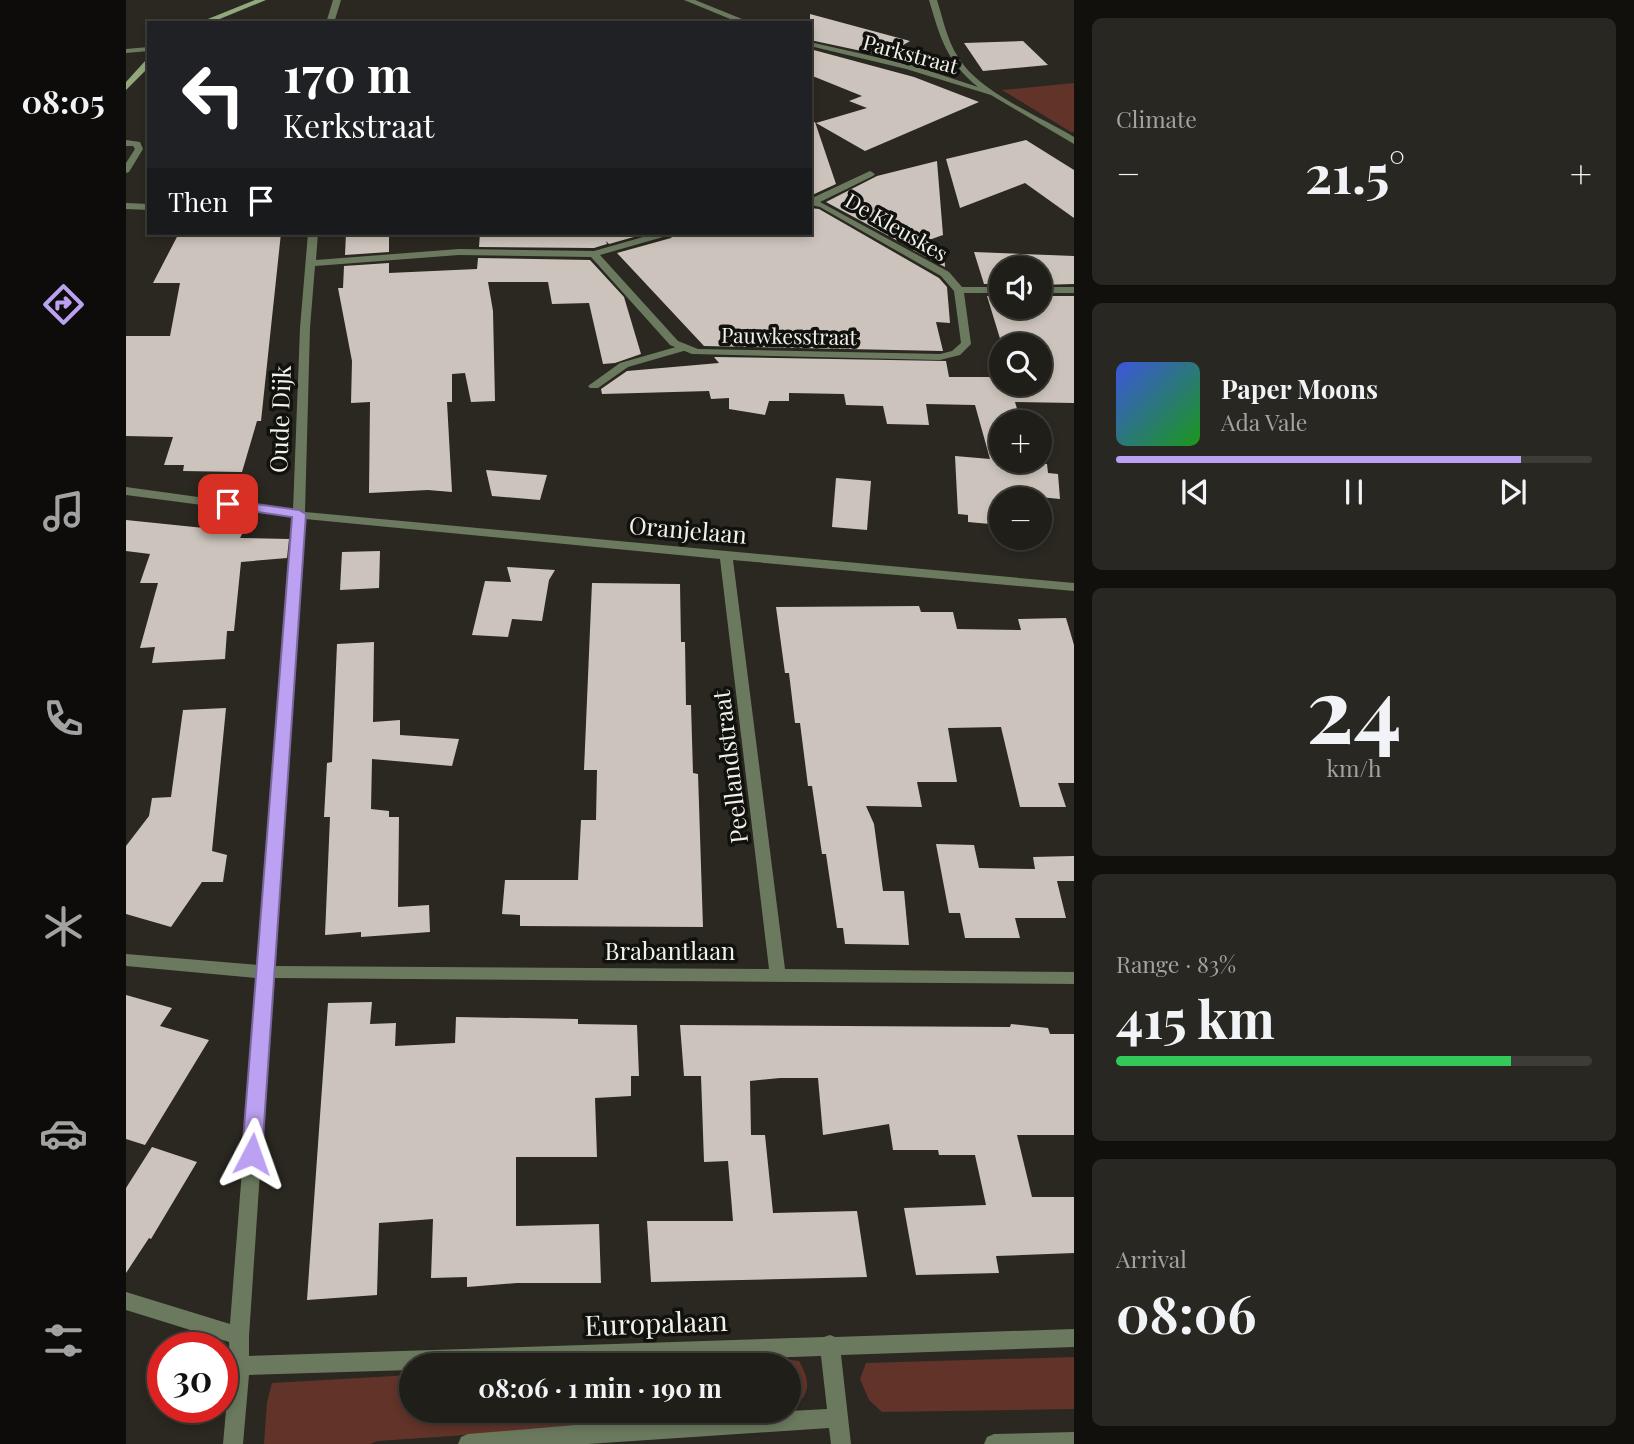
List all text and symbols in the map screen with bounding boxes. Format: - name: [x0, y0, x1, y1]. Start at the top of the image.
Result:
- street label: Parkstraat: [860, 27, 962, 79]
- text: 170 m: [283, 40, 411, 105]
- icon: left: [168, 49, 259, 140]
- text: 08:05: [21, 79, 105, 122]
- text: Kerkstraat: [283, 103, 434, 146]
- text: Climate: [1116, 103, 1197, 134]
- text: 21.5°: [1305, 138, 1405, 207]
- text: −: [1116, 147, 1141, 198]
- text: +: [1570, 147, 1592, 198]
- icon: arrive: [242, 182, 280, 220]
- text: Then: [168, 184, 228, 219]
- street label: De Kleuskes: [841, 185, 953, 267]
- map controls: [989, 256, 1052, 550]
- button: sound: [989, 256, 1052, 319]
- icon: directions: [39, 280, 88, 329]
- street label: Pauwkesstraat: [721, 320, 858, 350]
- button: search: [989, 333, 1052, 396]
- street label: Oude Dijk: [261, 364, 297, 473]
- text: Paper Moons: [1221, 371, 1378, 406]
- text: Ada Vale: [1221, 406, 1308, 437]
- button: +: [989, 410, 1052, 473]
- icon: previous: [1176, 473, 1214, 511]
- icon: pause: [1335, 473, 1373, 511]
- icon: next: [1494, 473, 1532, 511]
- pin: [198, 474, 258, 534]
- icon: arrive: [209, 485, 247, 523]
- icon: music: [39, 487, 88, 536]
- button: −: [989, 487, 1052, 550]
- street label: Oranjelaan: [628, 508, 748, 550]
- text: 24: [1306, 646, 1402, 767]
- street label: Peellandstraat: [704, 688, 754, 846]
- icon: phone: [39, 694, 88, 743]
- text: km/h: [1326, 752, 1382, 783]
- icon: climate: [39, 902, 88, 951]
- street label: Brabantlaan: [605, 934, 735, 966]
- text: Range · 83%: [1116, 948, 1236, 979]
- text: 415 km: [1116, 983, 1275, 1052]
- icon: car: [39, 1109, 88, 1158]
- position arrow: [215, 1117, 289, 1191]
- text: Arrival: [1116, 1243, 1187, 1274]
- text: 08:06: [1116, 1278, 1257, 1347]
- street label: Europalaan: [584, 1301, 729, 1343]
- icon: filters: [39, 1316, 88, 1365]
- speed limit sign: 30: [147, 1332, 238, 1423]
- text: 08:06 · 1 min · 190 m: [478, 1370, 722, 1405]

